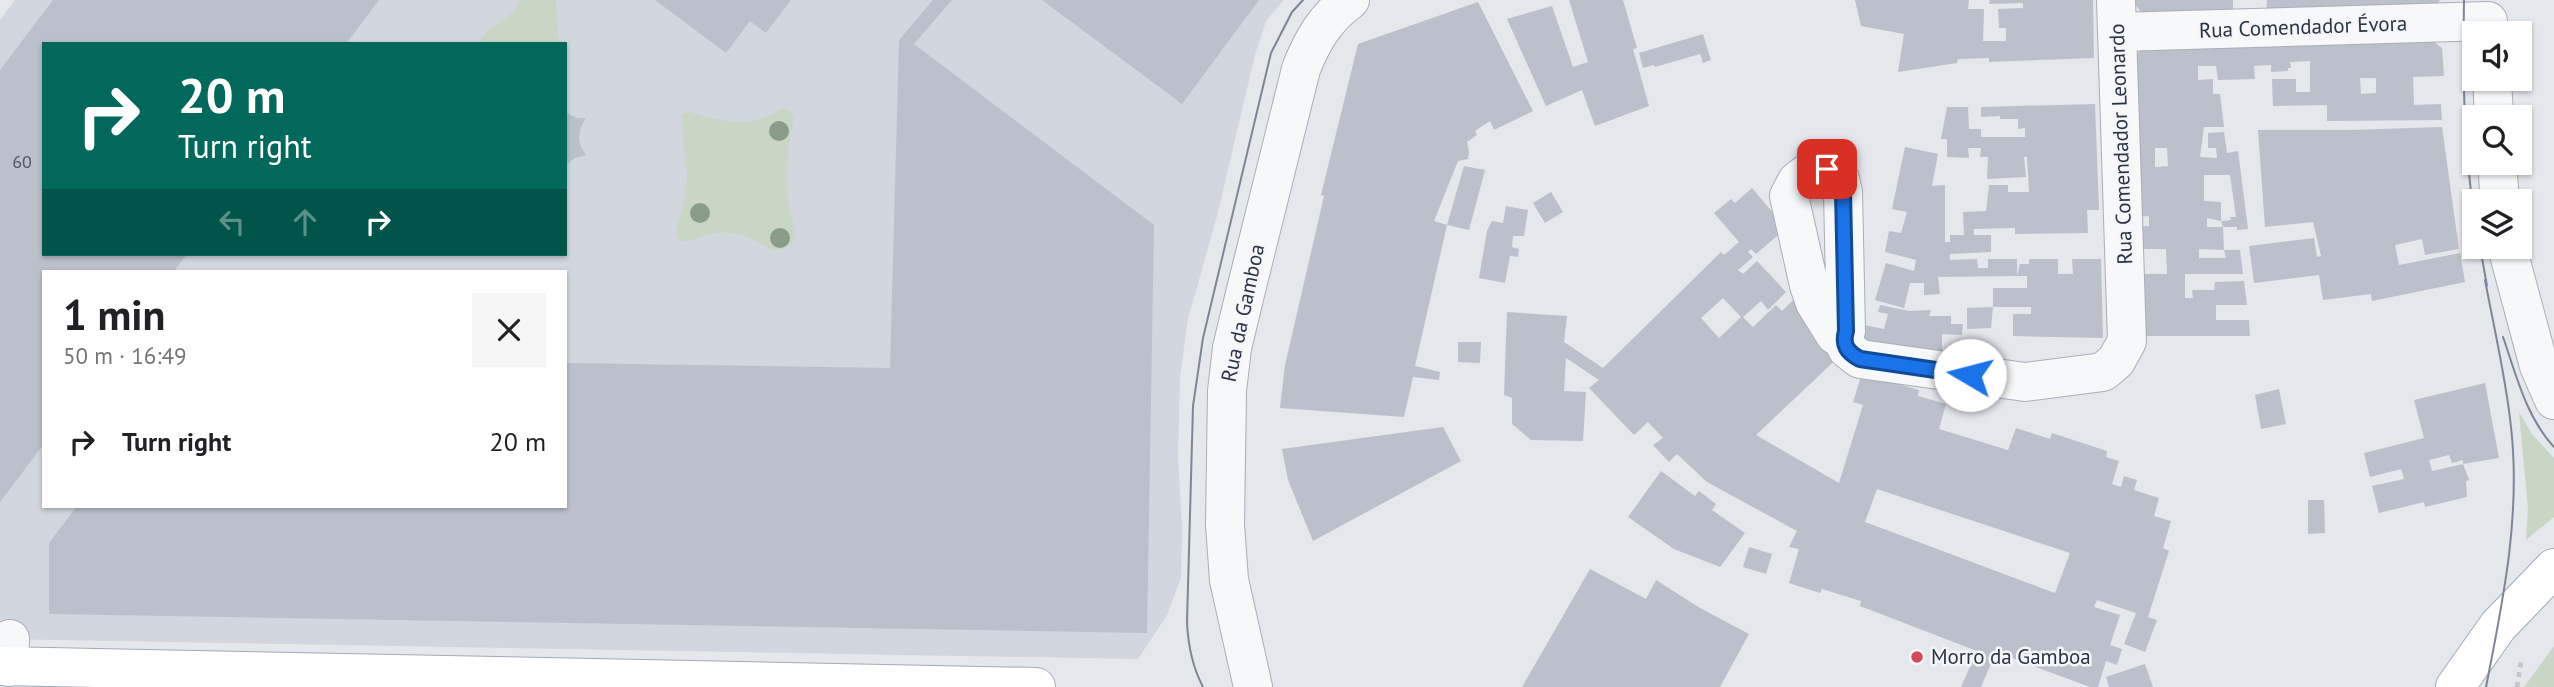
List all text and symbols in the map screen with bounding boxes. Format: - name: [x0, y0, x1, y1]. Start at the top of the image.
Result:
- street label: Rua Comendador Évora: [2198, 9, 2408, 44]
- map controls: [2462, 21, 2532, 259]
- button: sound: [2462, 21, 2532, 91]
- street label: Rua Comendador Leonardo: [2103, 23, 2138, 265]
- text: 20 m: [178, 63, 285, 127]
- icon: right: [63, 70, 154, 161]
- button: search: [2462, 105, 2532, 175]
- text: Turn right: [178, 125, 312, 167]
- pin: [1797, 139, 1857, 199]
- house number: 60: [12, 150, 32, 173]
- icon: arrive: [1808, 150, 1846, 188]
- button: layers: [2462, 189, 2532, 259]
- icon: left: [213, 203, 251, 241]
- icon: ahead: [286, 203, 324, 241]
- icon: right: [359, 203, 397, 241]
- street label: Rua da Gamboa: [1215, 241, 1270, 384]
- text: 1 min: [63, 287, 165, 342]
- button: close: [472, 293, 546, 367]
- position arrow: [1933, 338, 2007, 412]
- text: 50 m · 16:49: [63, 341, 187, 370]
- icon: right: [63, 423, 101, 461]
- text: Turn right: [122, 425, 231, 458]
- text: 20 m: [490, 425, 546, 458]
- place label: Morro da Gamboa: [1931, 643, 2091, 670]
- marker: Morro da Gamboa: [1909, 649, 1925, 665]

